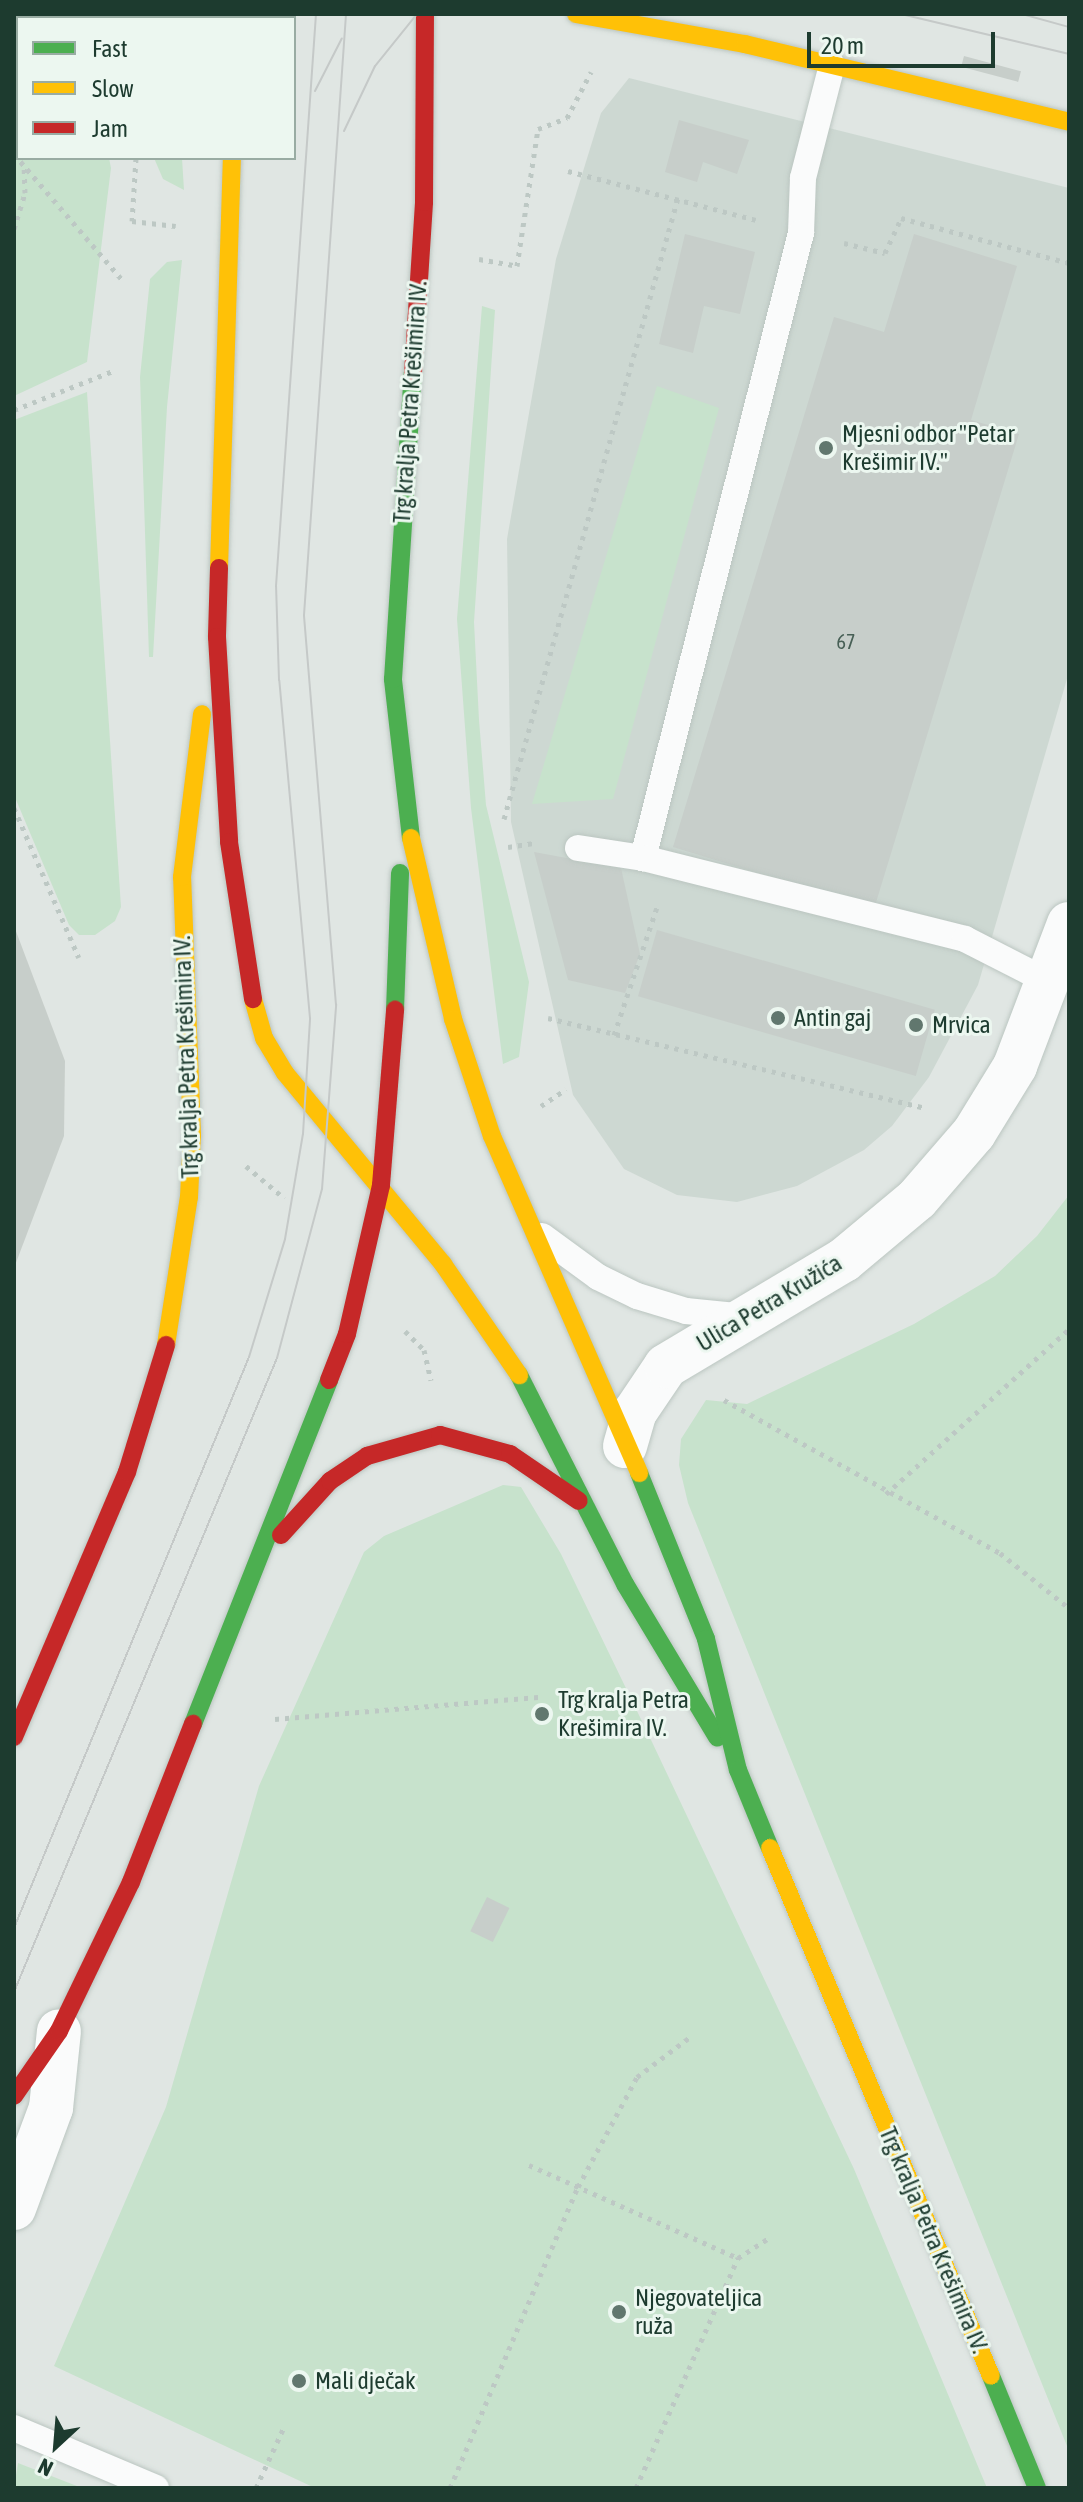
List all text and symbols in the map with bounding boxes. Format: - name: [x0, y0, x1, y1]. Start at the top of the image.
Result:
- legend: [16, 16, 296, 160]
- scale bar: [811, 16, 999, 66]
- text: 20 m: [821, 32, 864, 59]
- text: Fast: [92, 35, 128, 62]
- text: Slow: [92, 75, 134, 102]
- text: Jam: [92, 115, 128, 142]
- street label: Trg kralja Petra Krešimira IV.: [387, 280, 433, 524]
- place label: Mjesni odbor "Petar Krešimir IV.": [842, 420, 1014, 476]
- marker: Mjesni odbor "Petar Krešimir IV.": [817, 439, 835, 457]
- house number: 67: [837, 629, 855, 653]
- street label: Trg kralja Petra Krešimira IV.: [167, 935, 205, 1179]
- place label: Antin gaj: [794, 1004, 871, 1032]
- marker: Antin gaj: [769, 1009, 787, 1027]
- place label: Mrvica: [932, 1011, 991, 1039]
- marker: Mrvica: [907, 1016, 925, 1034]
- street label: Ulica Petra Kružića: [691, 1248, 847, 1358]
- place label: Trg kralja Petra Krešimira IV.: [558, 1686, 689, 1742]
- marker: Trg kralja Petra Krešimira IV.: [533, 1705, 551, 1723]
- street label: Trg kralja Petra Krešimira IV.: [873, 2123, 995, 2357]
- place label: Njegovateljica ruža: [635, 2284, 762, 2340]
- marker: Njegovateljica ruža: [610, 2303, 628, 2321]
- place label: Mali dječak: [315, 2367, 416, 2395]
- marker: Mali dječak: [290, 2372, 308, 2390]
- north arrow: [16, 2406, 96, 2486]
- text: N: [34, 2453, 57, 2482]

